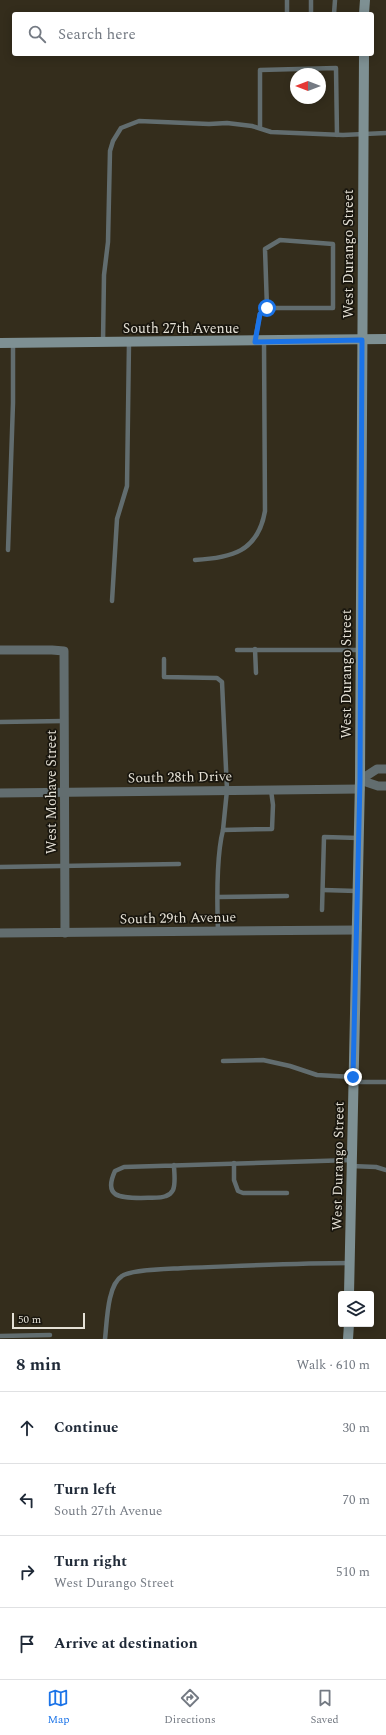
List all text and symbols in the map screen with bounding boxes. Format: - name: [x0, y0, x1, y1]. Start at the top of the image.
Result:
- search box: [12, 12, 374, 56]
- icon: search: [26, 23, 48, 45]
- text: Search here: [58, 23, 136, 46]
- north arrow: [290, 68, 326, 104]
- street label: West Durango Street: [338, 189, 359, 319]
- route start: [258, 299, 276, 317]
- street label: South 27th Avenue: [123, 318, 239, 339]
- street label: West Durango Street: [336, 609, 357, 739]
- street label: West Mohave Street: [41, 730, 62, 854]
- street label: South 28th Drive: [128, 766, 233, 788]
- street label: South 29th Avenue: [120, 906, 237, 930]
- route end: [344, 1068, 362, 1086]
- street label: West Durango Street: [326, 1101, 350, 1231]
- map controls: [338, 1291, 374, 1327]
- button: layers: [338, 1291, 374, 1327]
- scale bar: [12, 1311, 85, 1330]
- text: 50 m: [18, 1311, 41, 1328]
- text: 8 min: [16, 1352, 61, 1378]
- text: Walk · 610 m: [296, 1355, 370, 1375]
- text: Continue: [54, 1416, 119, 1439]
- icon: ahead: [16, 1417, 38, 1439]
- text: 30 m: [343, 1418, 370, 1438]
- text: Turn left: [54, 1478, 116, 1501]
- icon: left: [16, 1489, 38, 1511]
- text: 70 m: [343, 1490, 370, 1510]
- text: South 27th Avenue: [54, 1501, 162, 1521]
- text: Turn right: [54, 1550, 127, 1573]
- icon: right: [16, 1561, 38, 1583]
- text: 510 m: [336, 1562, 370, 1582]
- text: West Durango Street: [54, 1573, 174, 1593]
- text: Arrive at destination: [54, 1632, 198, 1655]
- icon: arrive: [16, 1633, 38, 1655]
- tab: Map: [47, 1687, 70, 1728]
- tab: Directions: [164, 1687, 216, 1728]
- tab: Saved: [310, 1687, 339, 1728]

